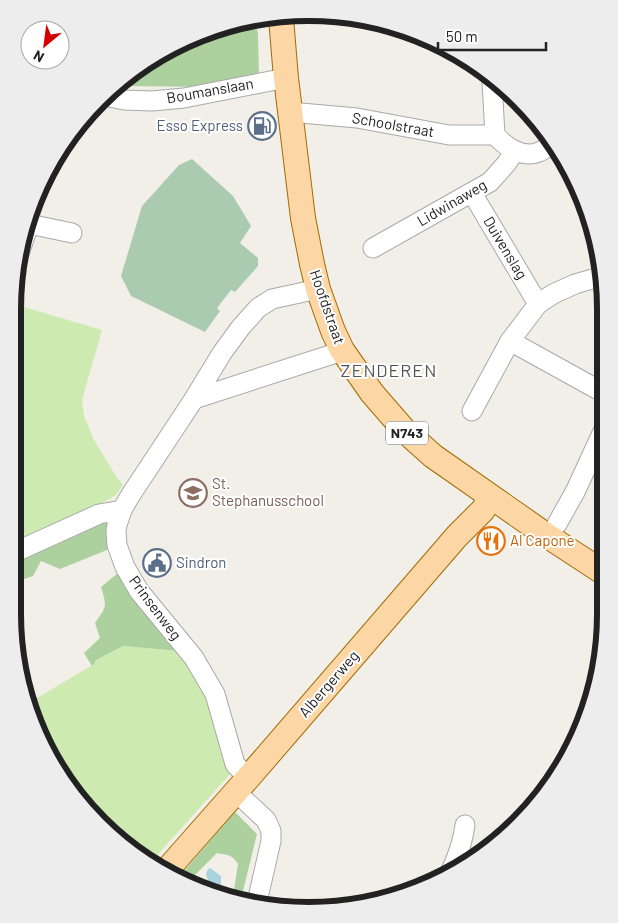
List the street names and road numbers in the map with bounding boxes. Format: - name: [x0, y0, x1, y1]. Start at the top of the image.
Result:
- street label: Boumanslaan: [165, 74, 255, 107]
- street label: Schoolstraat: [351, 108, 436, 140]
- street label: Lidwinaweg: [413, 175, 490, 229]
- street label: Duivenslag: [480, 213, 532, 282]
- street label: Hoofdstraat: [307, 267, 349, 346]
- road number: N743: [386, 422, 428, 444]
- street label: Prinsenweg: [126, 572, 186, 643]
- street label: Albergerweg: [294, 646, 362, 720]

